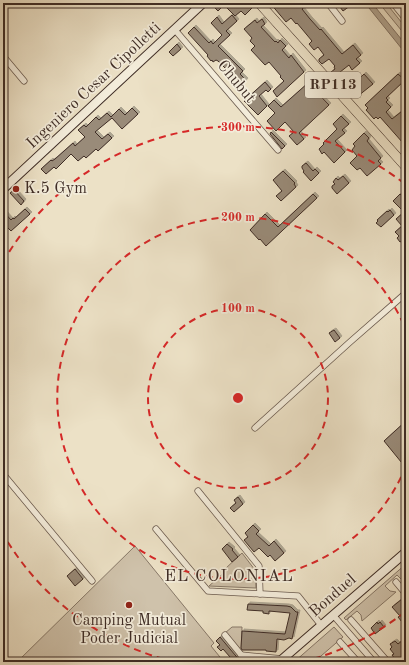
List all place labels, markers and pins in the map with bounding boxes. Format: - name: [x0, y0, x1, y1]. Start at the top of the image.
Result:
- place label: K.5 Gym: [24, 181, 87, 197]
- marker: K.5 Gym: [11, 184, 21, 194]
- centre of rings: [231, 391, 245, 405]
- marker: Camping Mutual Poder Judicial: [124, 600, 134, 610]
- place label: Camping Mutual Poder Judicial: [72, 613, 186, 647]

